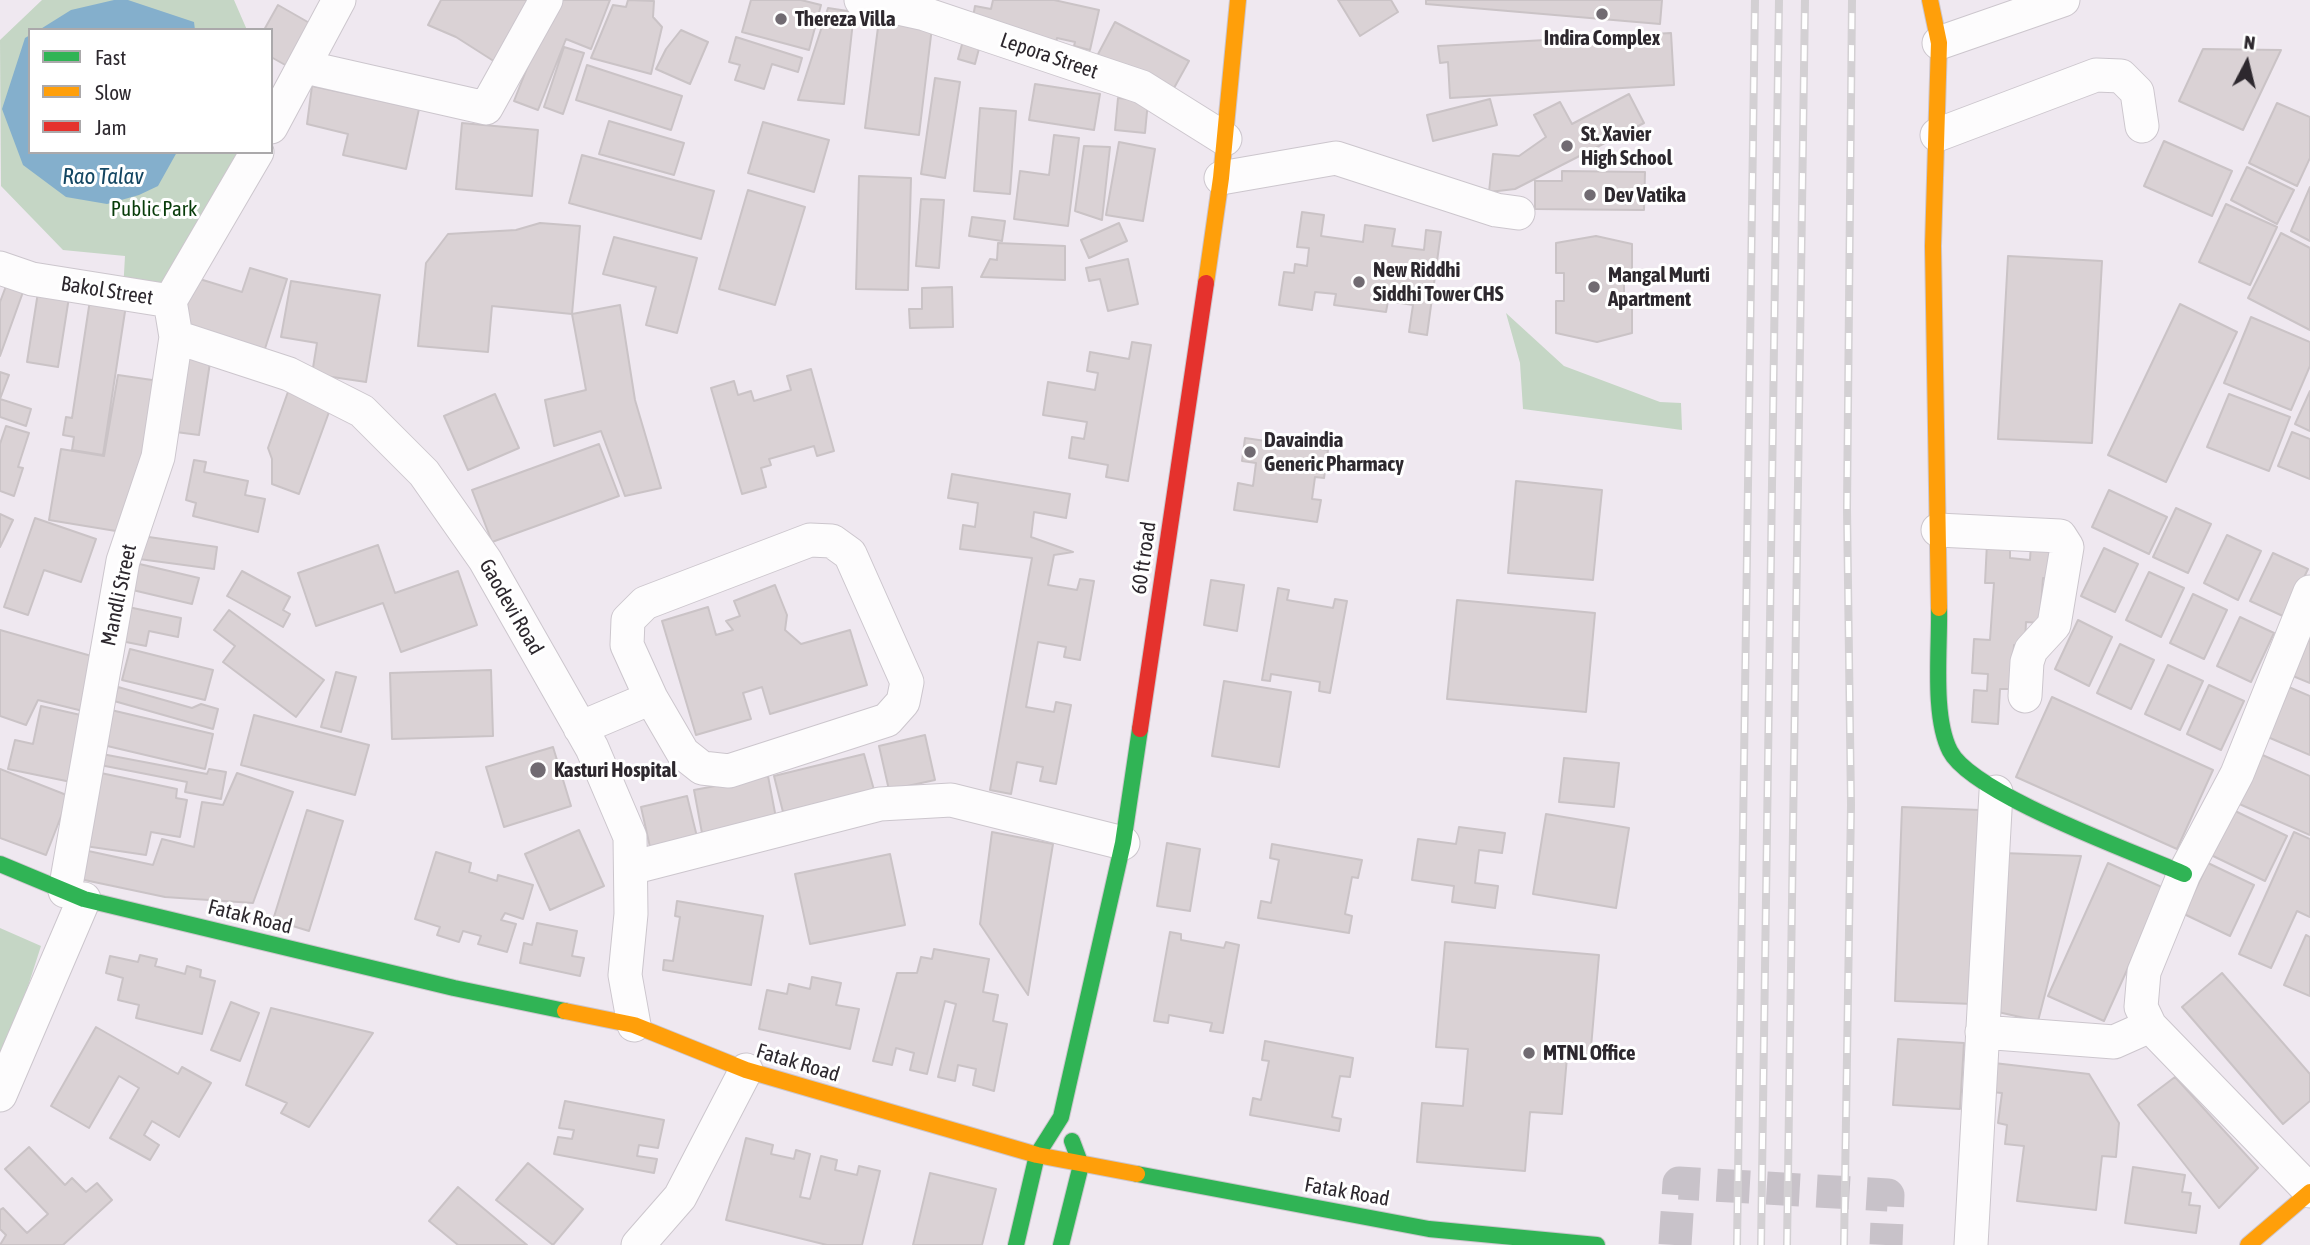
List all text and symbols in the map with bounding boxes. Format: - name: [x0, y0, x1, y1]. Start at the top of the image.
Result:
- place label: Thereza Villa: [795, 6, 895, 32]
- marker: Indira Complex: [1594, 6, 1610, 22]
- marker: Thereza Villa: [773, 11, 789, 27]
- place label: Indira Complex: [1544, 25, 1660, 51]
- street label: Lepora Street: [997, 27, 1101, 85]
- legend: [28, 28, 273, 154]
- north arrow: [2212, 28, 2282, 98]
- text: N: [2243, 31, 2256, 54]
- text: Fast: [95, 45, 126, 69]
- text: Slow: [95, 80, 131, 104]
- text: Jam: [95, 115, 127, 139]
- place label: St. Xavier High School: [1581, 121, 1672, 171]
- marker: St. Xavier High School: [1559, 138, 1575, 154]
- water label: Rao Talav: [62, 163, 144, 191]
- place label: Dev Vatika: [1604, 182, 1686, 208]
- marker: Dev Vatika: [1582, 187, 1598, 203]
- park label: Public Park: [111, 196, 197, 222]
- place label: New Riddhi Siddhi Tower CHS: [1373, 257, 1503, 307]
- place label: Mangal Murti Apartment: [1608, 262, 1710, 312]
- street label: Bakol Street: [59, 271, 155, 311]
- marker: New Riddhi Siddhi Tower CHS: [1351, 274, 1367, 290]
- marker: Mangal Murti Apartment: [1586, 279, 1602, 295]
- place label: Davaindia Generic Pharmacy: [1264, 427, 1404, 477]
- marker: Davaindia Generic Pharmacy: [1242, 444, 1258, 460]
- street label: 60 ft road: [1126, 520, 1162, 596]
- street label: Mandli Street: [96, 542, 142, 648]
- street label: Gaodevi Road: [473, 555, 549, 659]
- place label: Kasturi Hospital: [554, 757, 677, 783]
- marker: Kasturi Hospital: [528, 760, 548, 780]
- street label: Fatak Road: [205, 894, 295, 940]
- street label: Fatak Road: [753, 1038, 843, 1088]
- place label: MTNL Office: [1543, 1040, 1635, 1066]
- marker: MTNL Office: [1521, 1045, 1537, 1061]
- street label: Fatak Road: [1303, 1172, 1391, 1212]

